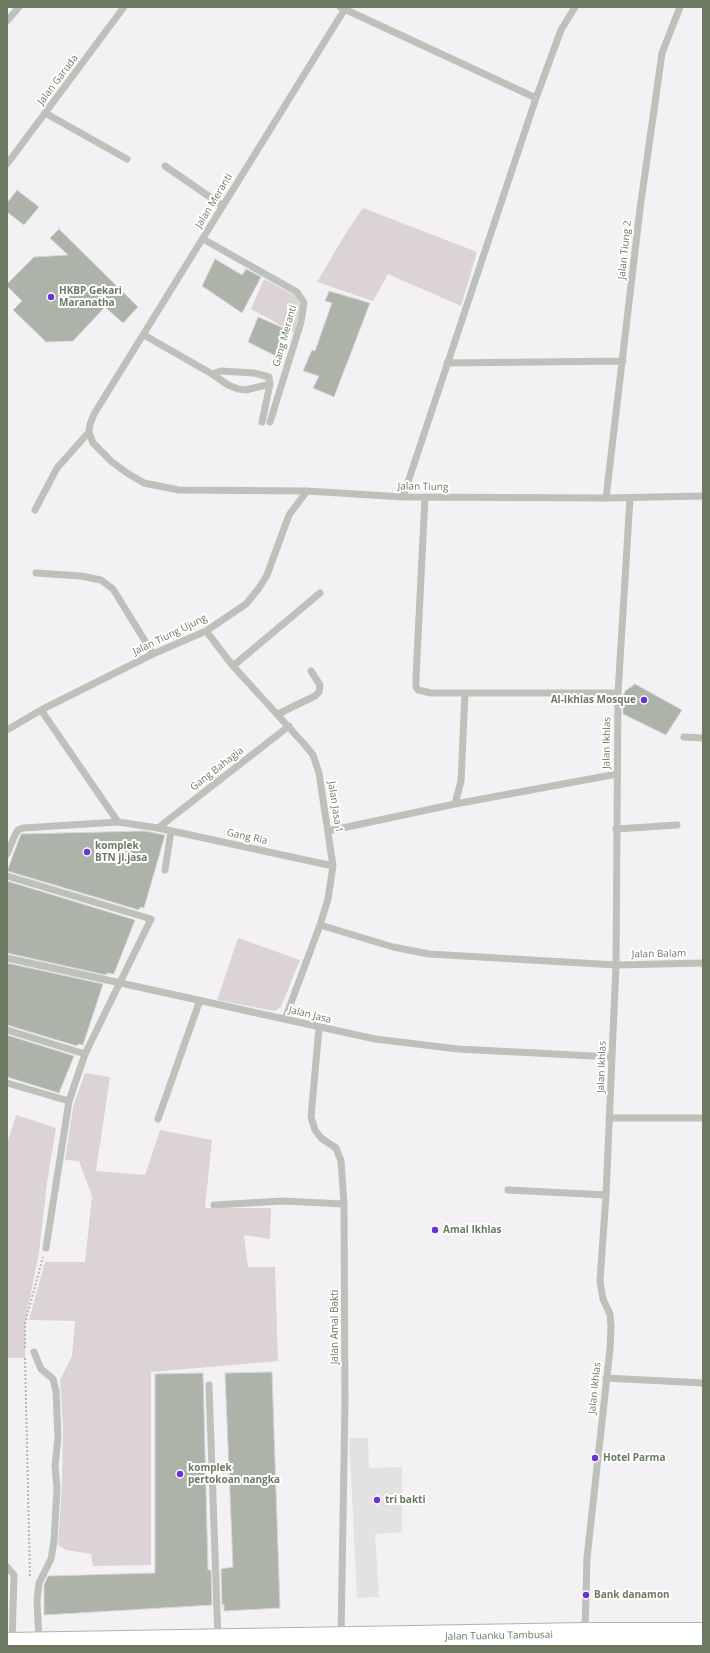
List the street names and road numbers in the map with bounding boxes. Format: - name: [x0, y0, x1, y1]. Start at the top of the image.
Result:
- street label: Jalan Garuda: [35, 53, 81, 107]
- street label: Jalan Meranti: [193, 172, 235, 230]
- street label: Jalan Tiung 2: [616, 220, 634, 280]
- street label: Gang Meranti: [270, 304, 300, 368]
- street label: Jalan Tiung: [398, 481, 448, 493]
- street label: Jalan Tiung Ujung: [131, 612, 209, 658]
- street label: Jalan Ikhlas: [601, 717, 613, 769]
- street label: Gang Bahagia: [188, 745, 246, 793]
- street label: Jalan Jasa 1: [325, 780, 345, 834]
- street label: Gang Ria: [226, 827, 268, 847]
- street label: Jalan Balam: [632, 948, 686, 960]
- street label: Jalan Jasa: [287, 1004, 333, 1026]
- street label: Jalan Ikhlas: [595, 1041, 609, 1093]
- street label: Jalan Amal Bakti: [329, 1290, 341, 1364]
- street label: Jalan Ikhlas: [586, 1361, 604, 1415]
- street label: Jalan Tuanku Tambusai: [445, 1629, 553, 1643]

